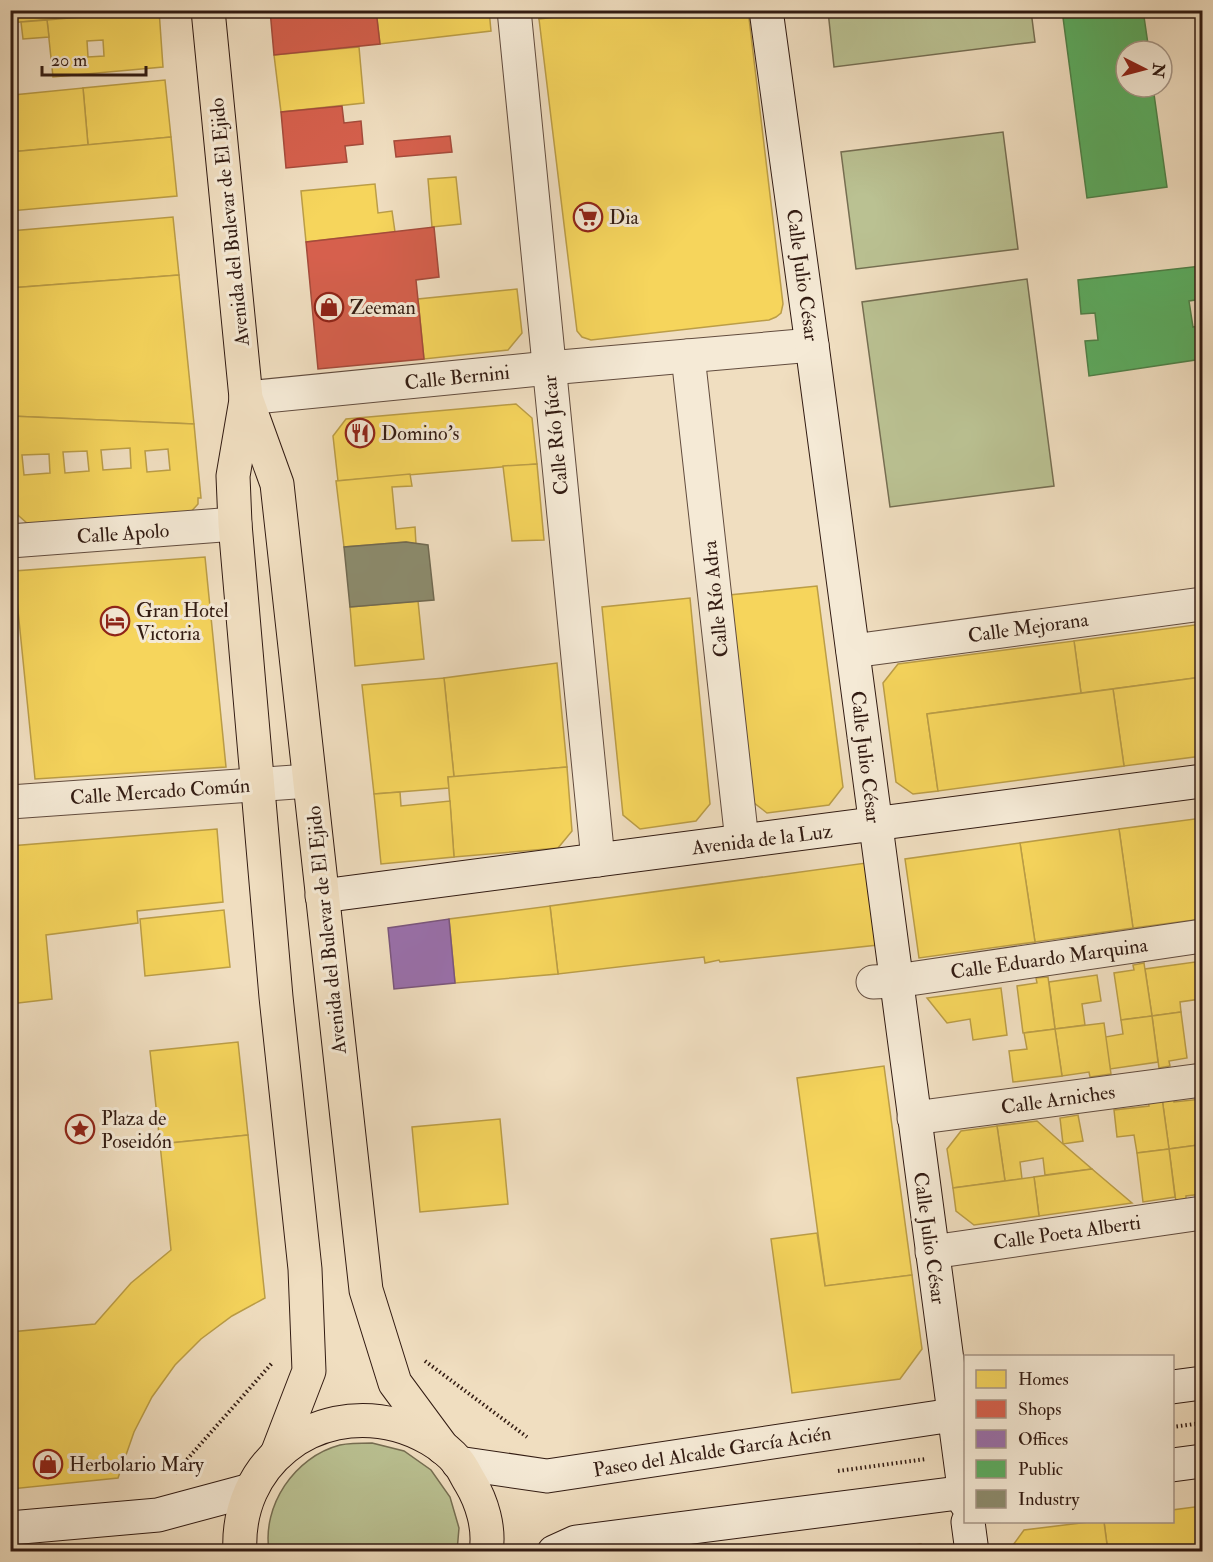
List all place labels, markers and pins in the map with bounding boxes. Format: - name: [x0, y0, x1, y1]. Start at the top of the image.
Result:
- supermarket icon: Dia: [572, 201, 604, 233]
- place label: Dia: [609, 205, 640, 230]
- shop icon: Zeeman: [313, 291, 345, 323]
- place label: Zeeman: [350, 295, 416, 320]
- restaurant icon: Domino's: [344, 417, 376, 449]
- place label: Domino's: [381, 421, 459, 446]
- place label: Gran Hotel Victoria: [136, 598, 229, 646]
- hotel icon: Gran Hotel Victoria: [99, 605, 131, 637]
- place label: Plaza de Poseidón: [101, 1106, 172, 1154]
- place icon: Plaza de Poseidón: [64, 1113, 96, 1145]
- shop icon: Herbolario Mary: [32, 1448, 64, 1480]
- place label: Herbolario Mary: [69, 1452, 205, 1477]

